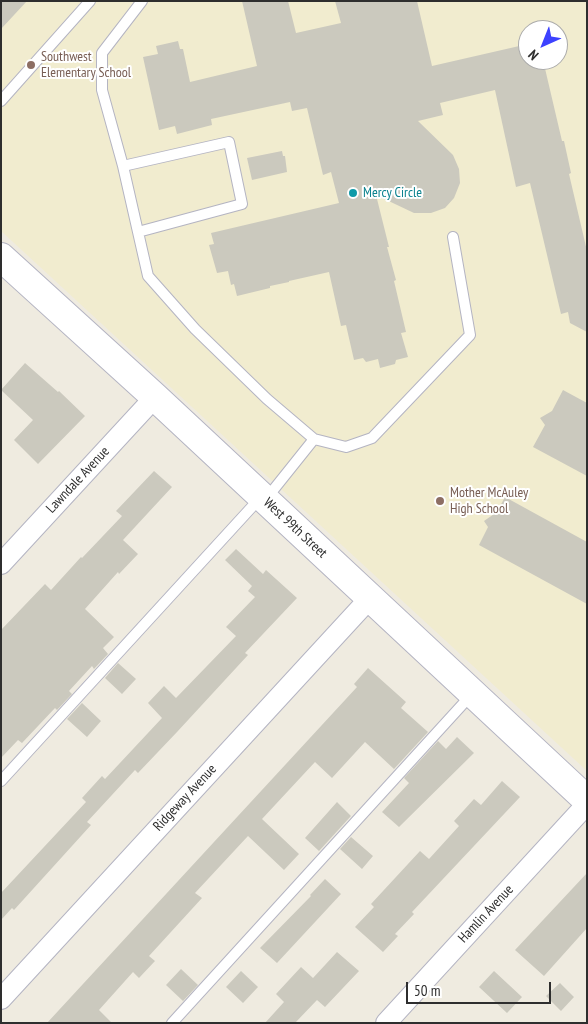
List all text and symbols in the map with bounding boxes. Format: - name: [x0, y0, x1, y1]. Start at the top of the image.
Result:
- north arrow: [518, 20, 568, 70]
- text: N: [524, 46, 542, 64]
- place label: Southwest Elementary School: [41, 49, 131, 82]
- marker: Southwest Elementary School: [25, 59, 37, 71]
- place label: Mercy Circle: [363, 185, 422, 201]
- marker: Mercy Circle: [347, 187, 359, 199]
- street label: Lawndale Avenue: [43, 443, 113, 517]
- place label: Mother McAuley High School: [450, 485, 528, 518]
- street label: West 99th Street: [260, 494, 330, 562]
- marker: Mother McAuley High School: [434, 495, 446, 507]
- street label: Ridgeway Avenue: [150, 761, 220, 835]
- street label: Hamlin Avenue: [455, 882, 517, 946]
- scale bar: [408, 972, 553, 1004]
- text: 50 m: [414, 981, 440, 1000]

